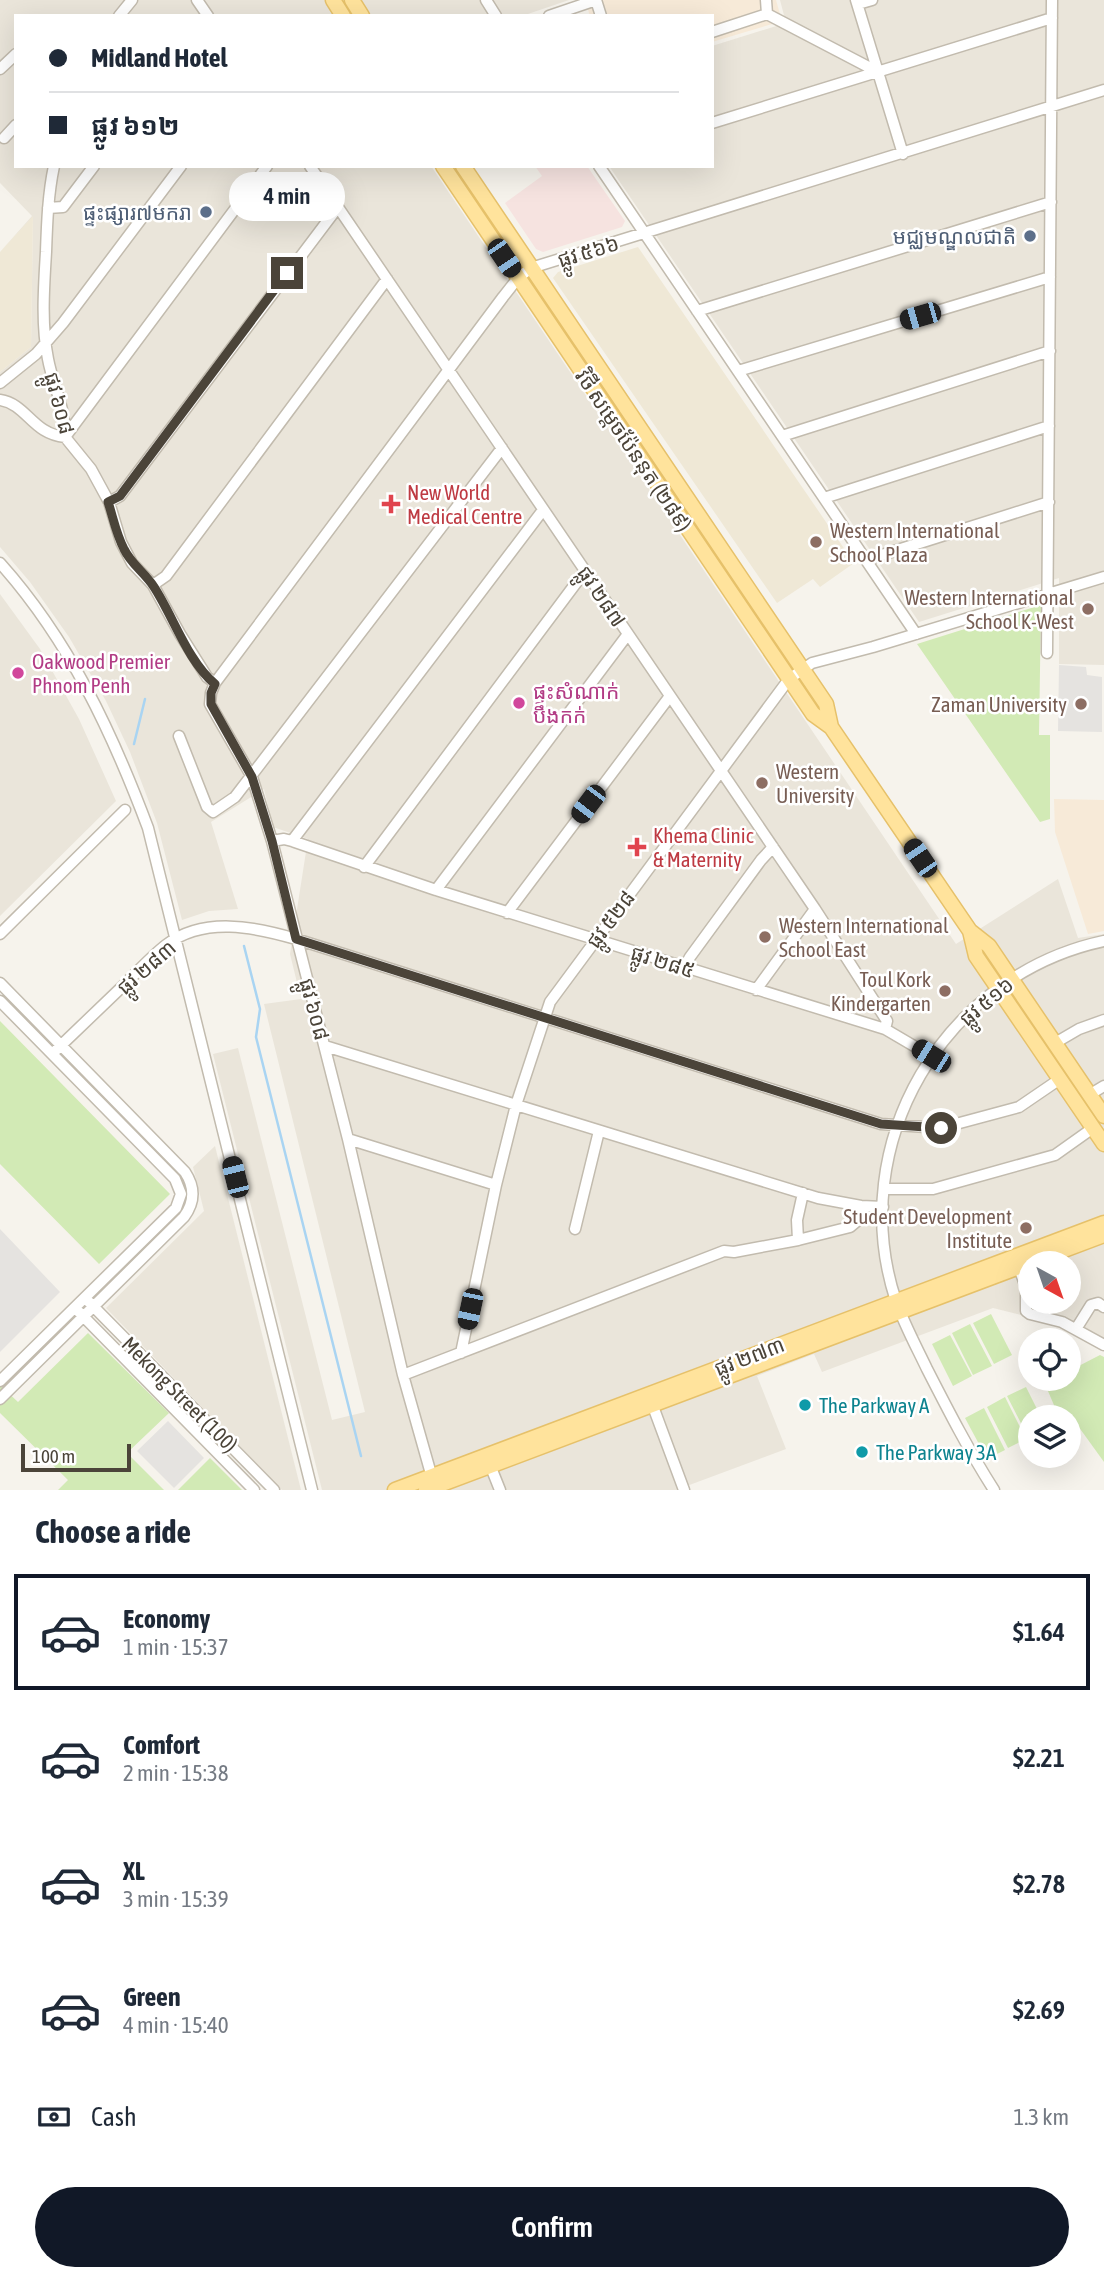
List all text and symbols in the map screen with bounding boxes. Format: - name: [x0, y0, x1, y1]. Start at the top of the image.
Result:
- text: Midland Hotel: [91, 43, 227, 73]
- text: ផ្លូវ ៦១២: [91, 111, 180, 141]
- callout: 4 min: [229, 172, 345, 220]
- text: 4 min: [264, 183, 310, 209]
- place label: ផ្ទះផ្សារ៧មករា: [83, 200, 192, 227]
- marker: ផ្ទះផ្សារ៧មករា: [198, 204, 214, 220]
- place label: មជ្ឈមណ្ឌលជាតិ: [893, 224, 1016, 251]
- marker: មជ្ឈមណ្ឌលជាតិ: [1022, 228, 1038, 244]
- street label: ផ្លូវ ៥៦៦: [554, 230, 624, 280]
- car: [484, 235, 525, 281]
- route end: [271, 257, 303, 289]
- car: [897, 300, 944, 332]
- street label: វិថី សម្តេចប៉ែននុត (២៨៩): [568, 364, 697, 537]
- street label: ផ្លូវ ៦០៨: [32, 369, 80, 439]
- place label: New World Medical Centre: [407, 480, 522, 528]
- marker: New World Medical Centre: [381, 494, 401, 514]
- place label: Western International School Plaza: [830, 518, 1000, 566]
- marker: Western International School Plaza: [808, 534, 824, 550]
- street label: ផ្លូវ ២៨៧: [566, 561, 631, 636]
- place label: Western International School K-West: [905, 585, 1074, 633]
- marker: Western International School K-West: [1080, 601, 1096, 617]
- place label: Oakwood Premier Phnom Penh: [32, 649, 171, 697]
- marker: Oakwood Premier Phnom Penh: [10, 665, 26, 681]
- place label: ផ្ទះសំណាក់ បឹងកក់: [533, 679, 619, 727]
- place label: Zaman University: [931, 692, 1067, 716]
- marker: ផ្ទះសំណាក់ បឹងកក់: [511, 695, 527, 711]
- marker: Zaman University: [1073, 696, 1089, 712]
- place label: Western University: [776, 759, 855, 807]
- marker: Western University: [754, 775, 770, 791]
- car: [567, 781, 610, 827]
- place label: Khema Clinic & Maternity: [653, 823, 754, 871]
- car: [900, 835, 941, 881]
- marker: Khema Clinic & Maternity: [627, 837, 647, 857]
- street label: ផ្លូវ ៥២៨: [581, 886, 646, 957]
- place label: Western International School East: [779, 913, 949, 961]
- marker: Western International School East: [757, 929, 773, 945]
- street label: ផ្លូវ ២៨៣: [112, 935, 186, 1005]
- street label: ផ្លូវ ២៨៥: [626, 940, 698, 990]
- place label: Toul Kork Kindergarten: [831, 967, 931, 1015]
- street label: ផ្លូវ ៥១៦: [954, 972, 1023, 1037]
- street label: ផ្លូវ ៦០៨: [287, 975, 335, 1045]
- marker: Toul Kork Kindergarten: [937, 983, 953, 999]
- car: [908, 1036, 955, 1076]
- route start: [925, 1112, 957, 1144]
- car: [220, 1154, 251, 1200]
- place label: Student Development Institute: [843, 1204, 1012, 1252]
- marker: Student Development Institute: [1018, 1220, 1034, 1236]
- north arrow: [1018, 1251, 1082, 1314]
- map controls: [1018, 1251, 1081, 1468]
- car: [456, 1286, 485, 1332]
- button: locate: [1018, 1328, 1081, 1391]
- street label: Mekong Street (100): [117, 1331, 243, 1457]
- street label: ផ្លូវ ២៧៣: [710, 1332, 790, 1388]
- place label: The Parkway A: [819, 1393, 930, 1417]
- marker: The Parkway A: [797, 1397, 813, 1413]
- button: layers: [1018, 1405, 1081, 1468]
- place label: The Parkway 3A: [876, 1440, 997, 1464]
- scale bar: [21, 1441, 131, 1473]
- marker: The Parkway 3A: [854, 1444, 870, 1460]
- text: 100 m: [32, 1445, 75, 1467]
- text: Choose a ride: [35, 1513, 191, 1550]
- icon: car: [39, 1601, 102, 1664]
- text: Economy: [123, 1604, 210, 1634]
- text: $1.64: [1013, 1617, 1065, 1647]
- text: 1 min · 15:37: [123, 1634, 229, 1660]
- icon: car: [39, 1727, 102, 1790]
- text: Comfort: [123, 1730, 200, 1760]
- text: $2.21: [1013, 1743, 1065, 1773]
- text: 2 min · 15:38: [123, 1760, 229, 1786]
- icon: car: [39, 1853, 102, 1916]
- text: XL: [123, 1856, 145, 1886]
- text: $2.78: [1013, 1869, 1065, 1899]
- text: 3 min · 15:39: [123, 1886, 229, 1912]
- icon: car: [39, 1979, 102, 2042]
- text: Green: [123, 1982, 181, 2012]
- text: $2.69: [1013, 1995, 1065, 2025]
- text: 4 min · 15:40: [123, 2012, 229, 2038]
- icon: cash: [35, 2098, 73, 2136]
- text: Cash: [91, 2102, 137, 2132]
- text: 1.3 km: [1013, 2104, 1069, 2130]
- button: Confirm: [35, 2187, 1069, 2267]

